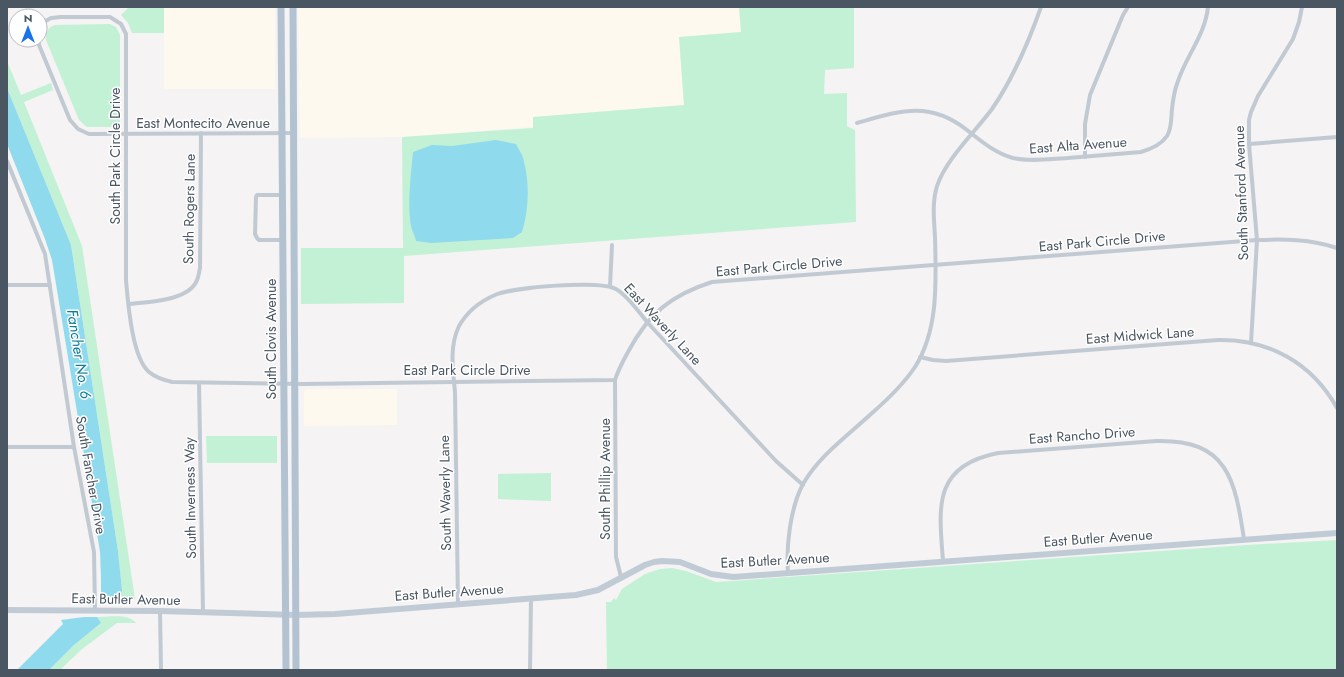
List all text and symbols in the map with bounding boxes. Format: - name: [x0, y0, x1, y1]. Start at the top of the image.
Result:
- north arrow: [8, 8, 48, 48]
- text: N: [24, 10, 32, 26]
- street label: South Park Circle Drive: [105, 88, 125, 225]
- street label: East Montecito Avenue: [136, 113, 270, 133]
- street label: South Stanford Avenue: [1229, 125, 1253, 261]
- street label: East Alta Avenue: [1028, 132, 1128, 158]
- street label: South Rogers Lane: [178, 154, 200, 264]
- street label: East Park Circle Drive: [1038, 226, 1166, 256]
- street label: East Park Circle Drive: [715, 251, 843, 281]
- street label: South Clovis Avenue: [261, 278, 281, 400]
- street label: East Waverly Lane: [620, 278, 706, 370]
- water label: Fancher No. 6: [61, 308, 97, 401]
- street label: East Midwick Lane: [1085, 321, 1195, 349]
- street label: East Park Circle Drive: [403, 360, 531, 380]
- street label: South Fancher Drive: [71, 414, 111, 536]
- street label: South Phillip Avenue: [595, 418, 615, 540]
- street label: East Rancho Drive: [1028, 421, 1136, 449]
- street label: South Waverly Lane: [434, 435, 456, 551]
- street label: South Inverness Way: [179, 436, 201, 559]
- street label: East Butler Avenue: [1043, 524, 1153, 552]
- street label: East Butler Avenue: [720, 547, 830, 573]
- street label: East Butler Avenue: [394, 578, 504, 606]
- street label: East Butler Avenue: [71, 588, 181, 610]

